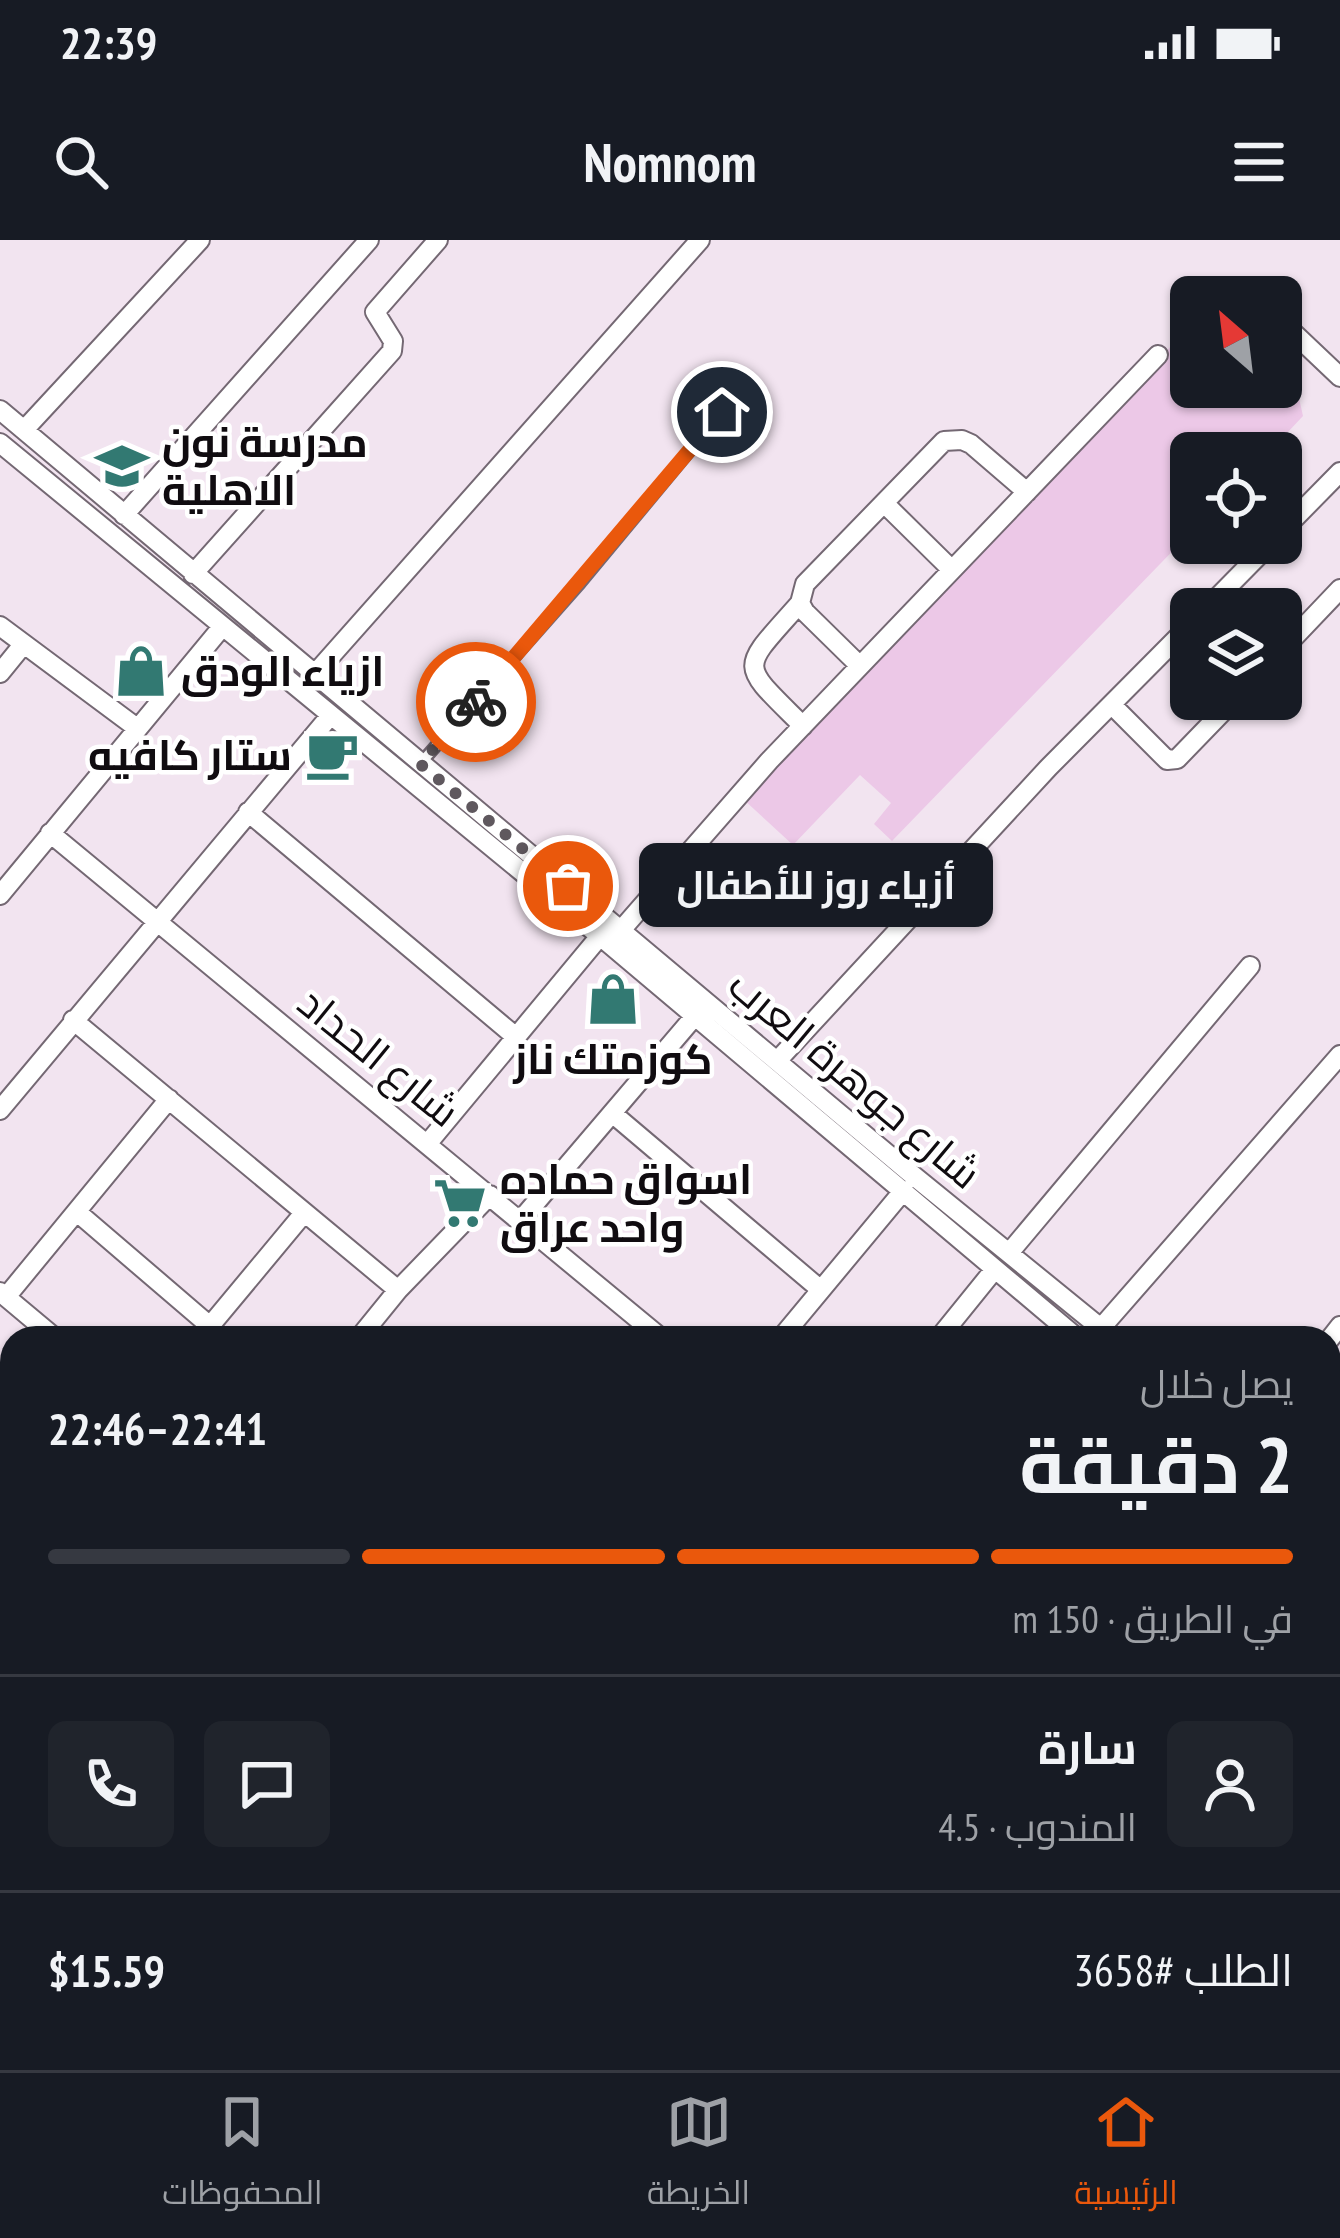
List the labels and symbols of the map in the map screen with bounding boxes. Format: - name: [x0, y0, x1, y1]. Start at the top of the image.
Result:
- north arrow: [1170, 276, 1302, 408]
- pin: [671, 361, 773, 463]
- place label: مدرسة نون الاهلية: [162, 414, 368, 517]
- school or university icon: مدرسة نون الاهلية: [93, 437, 151, 495]
- shop icon: ازياء الودق: [112, 642, 170, 700]
- courier: [416, 642, 536, 762]
- place label: ازياء الودق: [181, 643, 384, 698]
- cafe icon: ستار كافيه: [303, 726, 361, 784]
- place label: ستار كافيه: [88, 727, 292, 782]
- pin: [517, 835, 619, 937]
- callout: أزياء روز للأطفال: [640, 844, 994, 928]
- street label: شارع جوهرة العرب: [717, 957, 993, 1201]
- shop icon: كوزمتك ناز: [584, 970, 642, 1028]
- street label: شارع الحداد: [287, 975, 471, 1139]
- place label: كوزمتك ناز: [512, 1031, 713, 1086]
- place label: اسواق حماده واحد عراق: [500, 1151, 752, 1254]
- supermarket icon: اسواق حماده واحد عراق: [431, 1174, 489, 1232]

